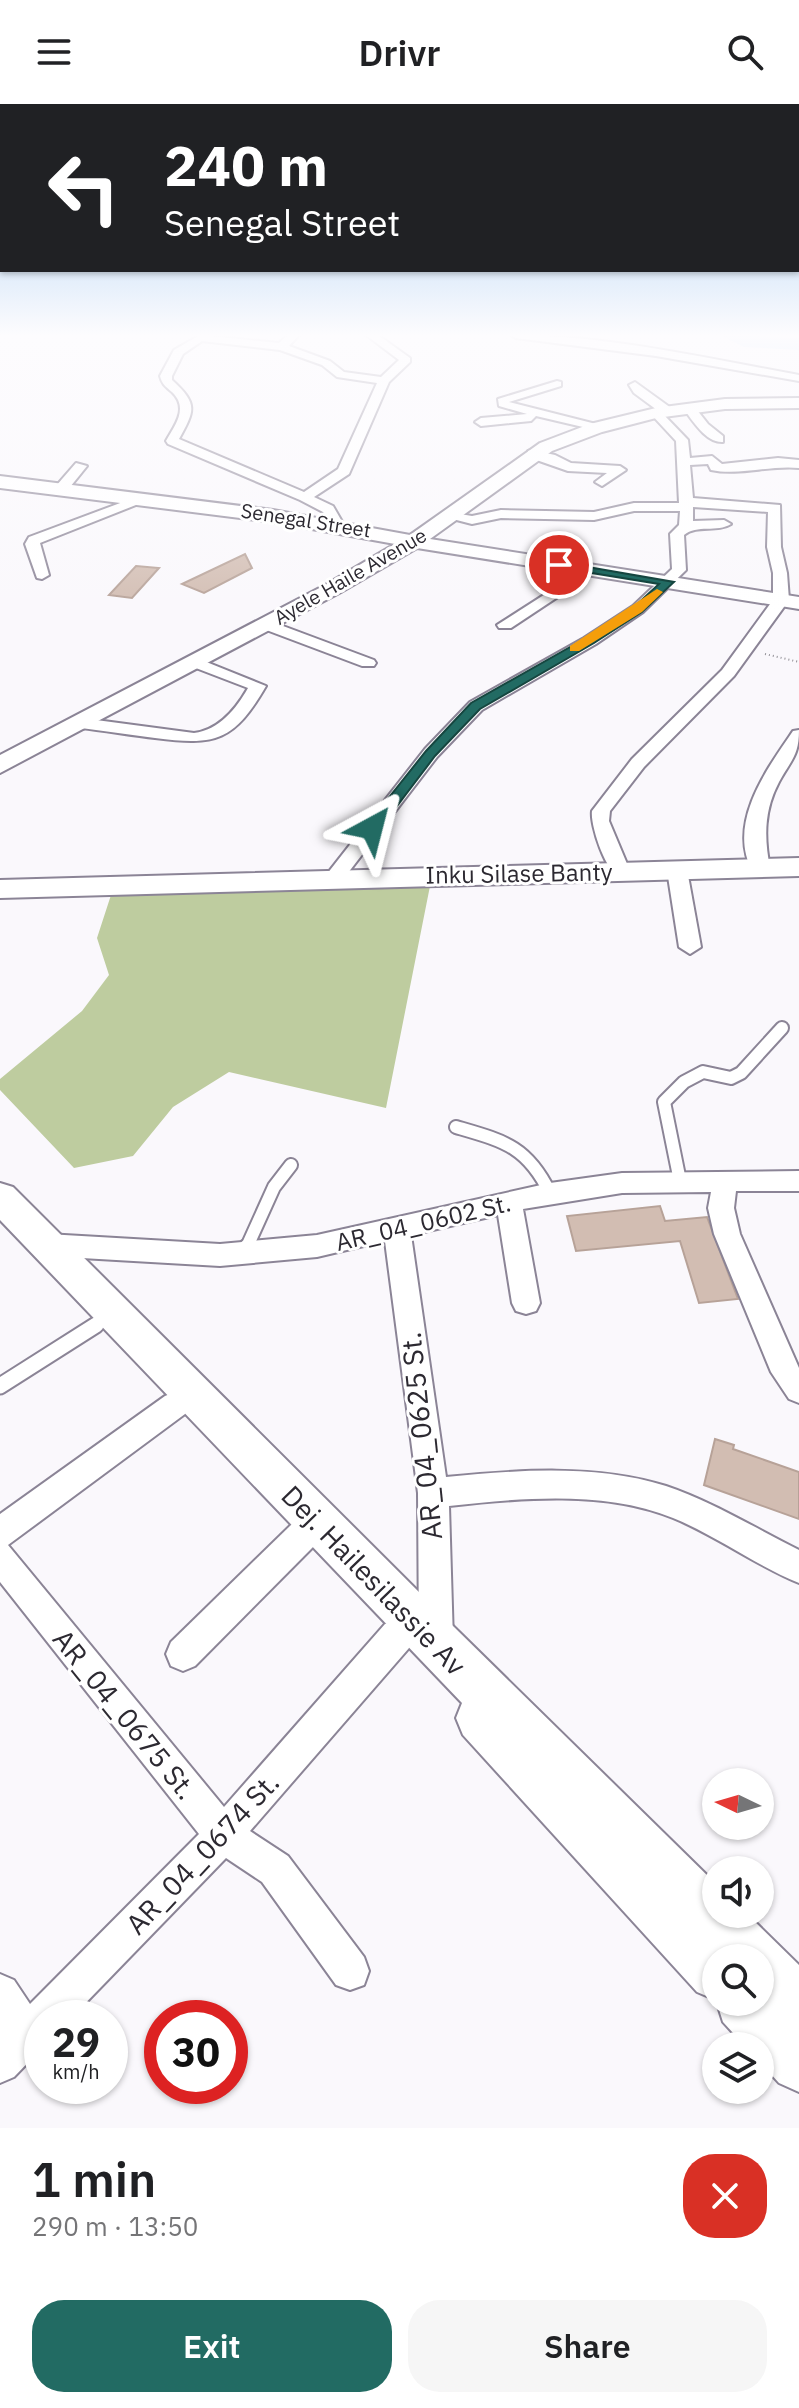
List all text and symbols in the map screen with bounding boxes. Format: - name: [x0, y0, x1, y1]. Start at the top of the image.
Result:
- text: Drivr: [359, 29, 440, 76]
- icon: menu: [32, 30, 76, 74]
- icon: search: [723, 30, 767, 74]
- text: 240 m: [164, 129, 328, 201]
- icon: left: [32, 136, 136, 240]
- text: Senegal Street: [164, 199, 400, 246]
- street label: Senegal Street: [239, 496, 373, 544]
- street label: Ayele Haile Avenue: [269, 521, 431, 631]
- pin: [525, 531, 593, 599]
- icon: arrive: [537, 543, 581, 587]
- position arrow: [330, 786, 414, 870]
- street label: Inku Silase Banty: [425, 855, 613, 891]
- street label: AR_04_0602 St.: [332, 1186, 514, 1258]
- street label: AR_04_0625 St.: [392, 1330, 450, 1542]
- street label: Dej. Hailesilassie Av: [274, 1477, 474, 1683]
- street label: AR_04_0675 St.: [45, 1621, 205, 1807]
- street label: AR_04_0674 St.: [117, 1764, 287, 1942]
- north arrow: [702, 1768, 774, 1840]
- map controls: [702, 1768, 774, 2104]
- button: sound: [702, 1856, 774, 1928]
- button: search: [702, 1944, 774, 2016]
- speed limit sign: 30: [144, 2000, 248, 2104]
- text: 29: [52, 2016, 100, 2068]
- button: layers: [702, 2032, 774, 2104]
- text: km/h: [52, 2058, 100, 2085]
- text: 1 min: [32, 2148, 156, 2210]
- button: close: [683, 2154, 767, 2238]
- text: 290 m · 13:50: [32, 2209, 198, 2243]
- button: Exit: [32, 2300, 392, 2392]
- button: Share: [408, 2300, 767, 2392]

